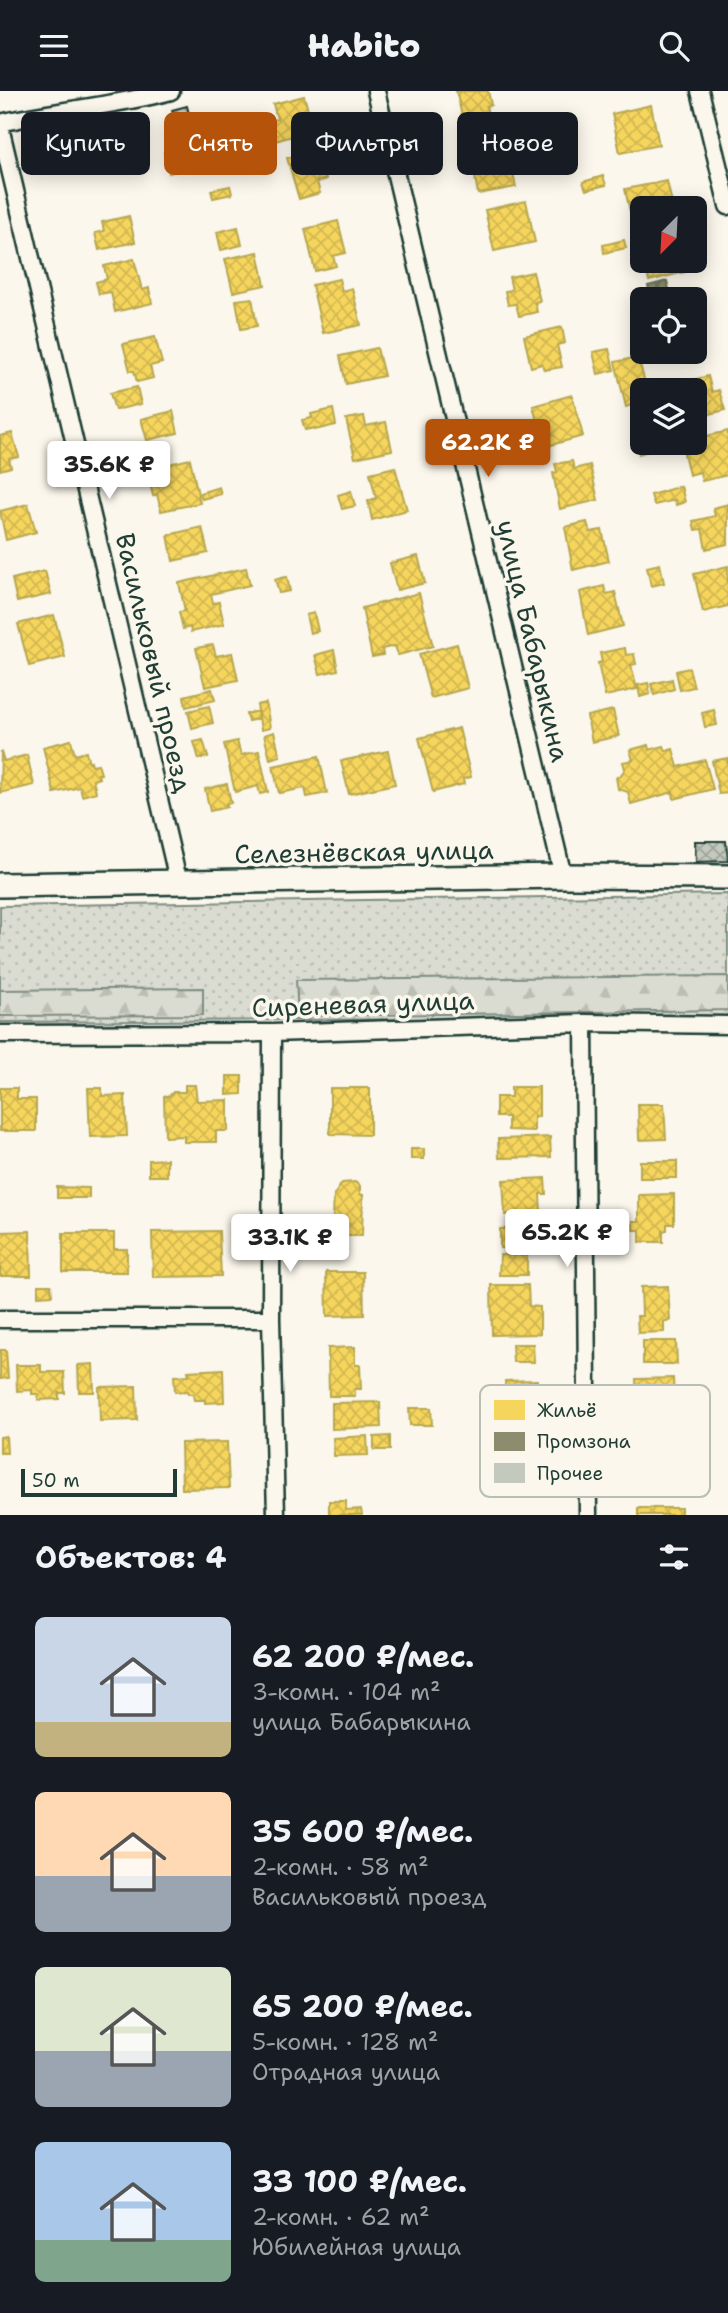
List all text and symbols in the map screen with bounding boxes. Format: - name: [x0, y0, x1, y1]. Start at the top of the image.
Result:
- text: Habito: [308, 24, 420, 67]
- icon: menu: [35, 27, 73, 65]
- icon: search: [655, 27, 693, 65]
- chip: Купить: [21, 112, 150, 175]
- chip: Снять: [164, 112, 277, 175]
- chip: Фильтры: [291, 112, 443, 175]
- chip: Новое: [457, 112, 578, 175]
- north arrow: [630, 196, 707, 273]
- map controls: [630, 196, 707, 455]
- button: locate: [630, 287, 707, 364]
- button: layers: [630, 378, 707, 455]
- pin: 62.2K ₽: [423, 419, 553, 479]
- text: 62.2K ₽: [441, 427, 535, 457]
- pin: 35.6K ₽: [44, 441, 174, 501]
- text: 35.6K ₽: [63, 449, 155, 479]
- street label: улица Бабарыкина: [489, 516, 578, 765]
- street label: Васильковый проезд: [108, 530, 201, 797]
- street label: Селезнёвская улица: [234, 832, 494, 871]
- street label: Сиреневая улица: [251, 982, 475, 1025]
- pin: 65.2K ₽: [502, 1209, 632, 1269]
- pin: 33.1K ₽: [225, 1215, 355, 1274]
- text: 65.2K ₽: [521, 1217, 613, 1247]
- text: 33.1K ₽: [247, 1222, 333, 1252]
- legend: [480, 1385, 710, 1497]
- text: Жильё: [537, 1398, 597, 1423]
- text: Промзона: [537, 1429, 631, 1454]
- text: Прочее: [537, 1461, 603, 1486]
- scale bar: [21, 1466, 177, 1498]
- text: 50 m: [32, 1468, 80, 1493]
- text: Объектов: 4: [35, 1537, 227, 1578]
- icon: filters: [655, 1538, 693, 1576]
- text: 62 200 ₽/мес.: [252, 1636, 474, 1677]
- icon: home: [91, 1645, 175, 1729]
- text: 3-комн. · 104 m²: [252, 1677, 441, 1707]
- text: улица Бабарыкина: [252, 1707, 471, 1737]
- text: 35 600 ₽/мес.: [252, 1811, 473, 1852]
- icon: home: [91, 1820, 175, 1904]
- text: 2-комн. · 58 m²: [252, 1852, 429, 1882]
- text: Васильковый проезд: [252, 1882, 487, 1912]
- text: 65 200 ₽/мес.: [252, 1986, 473, 2027]
- icon: home: [91, 1995, 175, 2079]
- text: 5-комн. · 128 m²: [252, 2027, 438, 2057]
- text: Отрадная улица: [252, 2057, 440, 2087]
- text: 33 100 ₽/мес.: [252, 2161, 467, 2202]
- icon: home: [91, 2170, 175, 2254]
- text: 2-комн. · 62 m²: [252, 2202, 430, 2232]
- text: Юбилейная улица: [252, 2232, 461, 2262]

